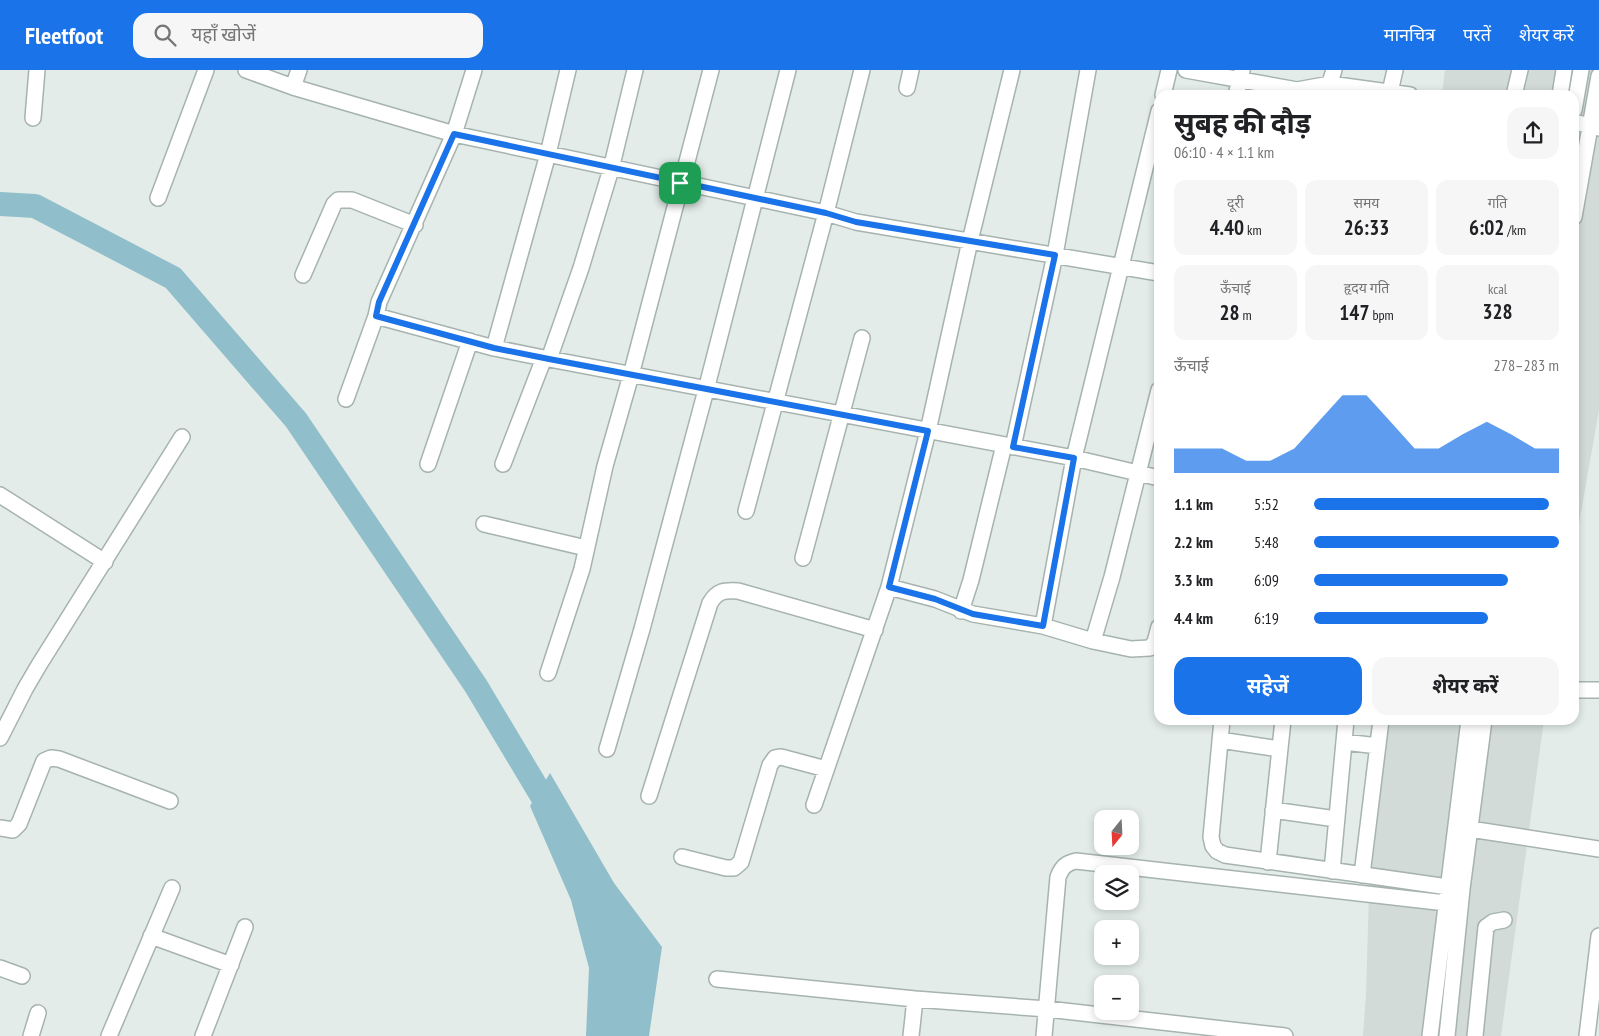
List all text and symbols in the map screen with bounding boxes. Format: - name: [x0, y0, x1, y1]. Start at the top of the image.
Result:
- search box: [133, 13, 483, 58]
- text: Fleetfoot: [25, 20, 103, 51]
- icon: search: [151, 21, 179, 49]
- text: यहाँ खोजें: [191, 22, 256, 46]
- text: मानचित्र: [1384, 23, 1435, 46]
- text: परतें: [1463, 23, 1491, 46]
- text: शेयर करें: [1519, 23, 1574, 46]
- text: सुबह की दौड़: [1174, 104, 1311, 141]
- button: share: [1507, 107, 1559, 159]
- text: 06:10 · 4 × 1.1 km: [1174, 142, 1274, 162]
- pin: [659, 162, 701, 204]
- icon: arrive: [666, 169, 694, 197]
- text: दूरी: [1227, 194, 1244, 212]
- text: समय: [1354, 194, 1379, 212]
- text: गति: [1488, 194, 1507, 212]
- text: 4.40: [1209, 214, 1244, 241]
- text: 26:33: [1344, 214, 1389, 241]
- text: 6:02: [1469, 214, 1504, 241]
- text: km: [1244, 221, 1262, 239]
- text: /km: [1504, 221, 1526, 239]
- text: ऊँचाई: [1220, 279, 1251, 297]
- text: हृदय गति: [1344, 279, 1389, 297]
- text: kcal: [1488, 280, 1507, 298]
- text: 328: [1482, 298, 1513, 325]
- text: 28: [1219, 299, 1239, 326]
- text: 147: [1339, 299, 1369, 326]
- text: m: [1239, 306, 1252, 324]
- text: bpm: [1369, 306, 1394, 324]
- text: ऊँचाई: [1174, 355, 1209, 375]
- text: 278–283 m: [1494, 355, 1559, 375]
- text: 1.1 km: [1174, 494, 1213, 514]
- text: 5:52: [1254, 494, 1279, 514]
- text: 2.2 km: [1174, 532, 1213, 552]
- text: 5:48: [1254, 532, 1279, 552]
- text: 3.3 km: [1174, 570, 1213, 590]
- text: 6:09: [1254, 570, 1279, 590]
- text: 4.4 km: [1174, 608, 1213, 628]
- text: 6:19: [1254, 608, 1279, 628]
- button: सहेजें: [1174, 657, 1362, 715]
- button: शेयर करें: [1372, 657, 1559, 715]
- north arrow: [1094, 810, 1139, 855]
- map controls: [1094, 810, 1139, 1020]
- button: layers: [1094, 865, 1139, 910]
- button: +: [1094, 920, 1139, 965]
- button: −: [1094, 975, 1139, 1020]

